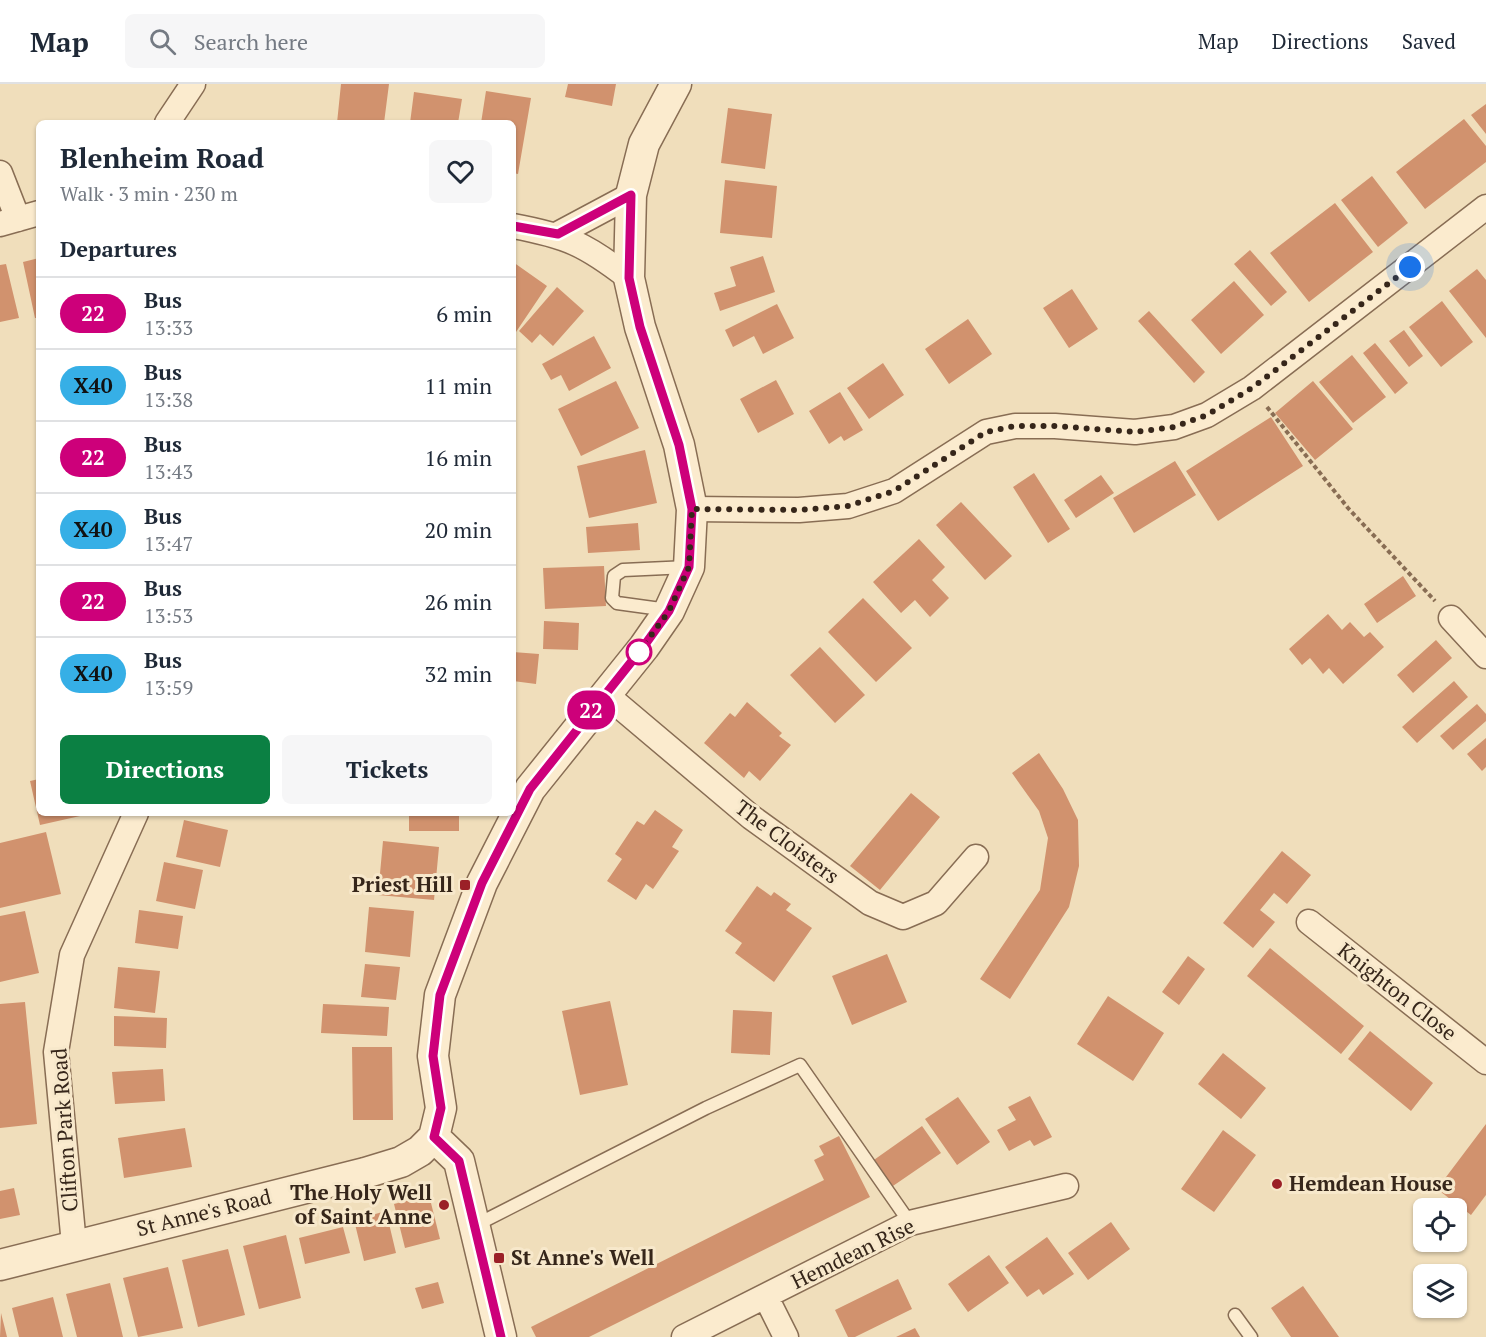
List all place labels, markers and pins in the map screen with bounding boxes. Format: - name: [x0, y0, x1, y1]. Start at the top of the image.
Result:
- unlabelled marker: [626, 639, 652, 665]
- place label: Priest Hill: [352, 870, 453, 898]
- marker: Priest Hill: [458, 878, 472, 892]
- place label: Hemdean House: [1289, 1169, 1453, 1197]
- marker: Hemdean House: [1270, 1177, 1284, 1191]
- place label: The Holy Well of Saint Anne: [290, 1178, 432, 1230]
- marker: The Holy Well of Saint Anne: [437, 1198, 451, 1212]
- place label: St Anne's Well: [511, 1243, 655, 1271]
- marker: St Anne's Well: [492, 1251, 506, 1265]

